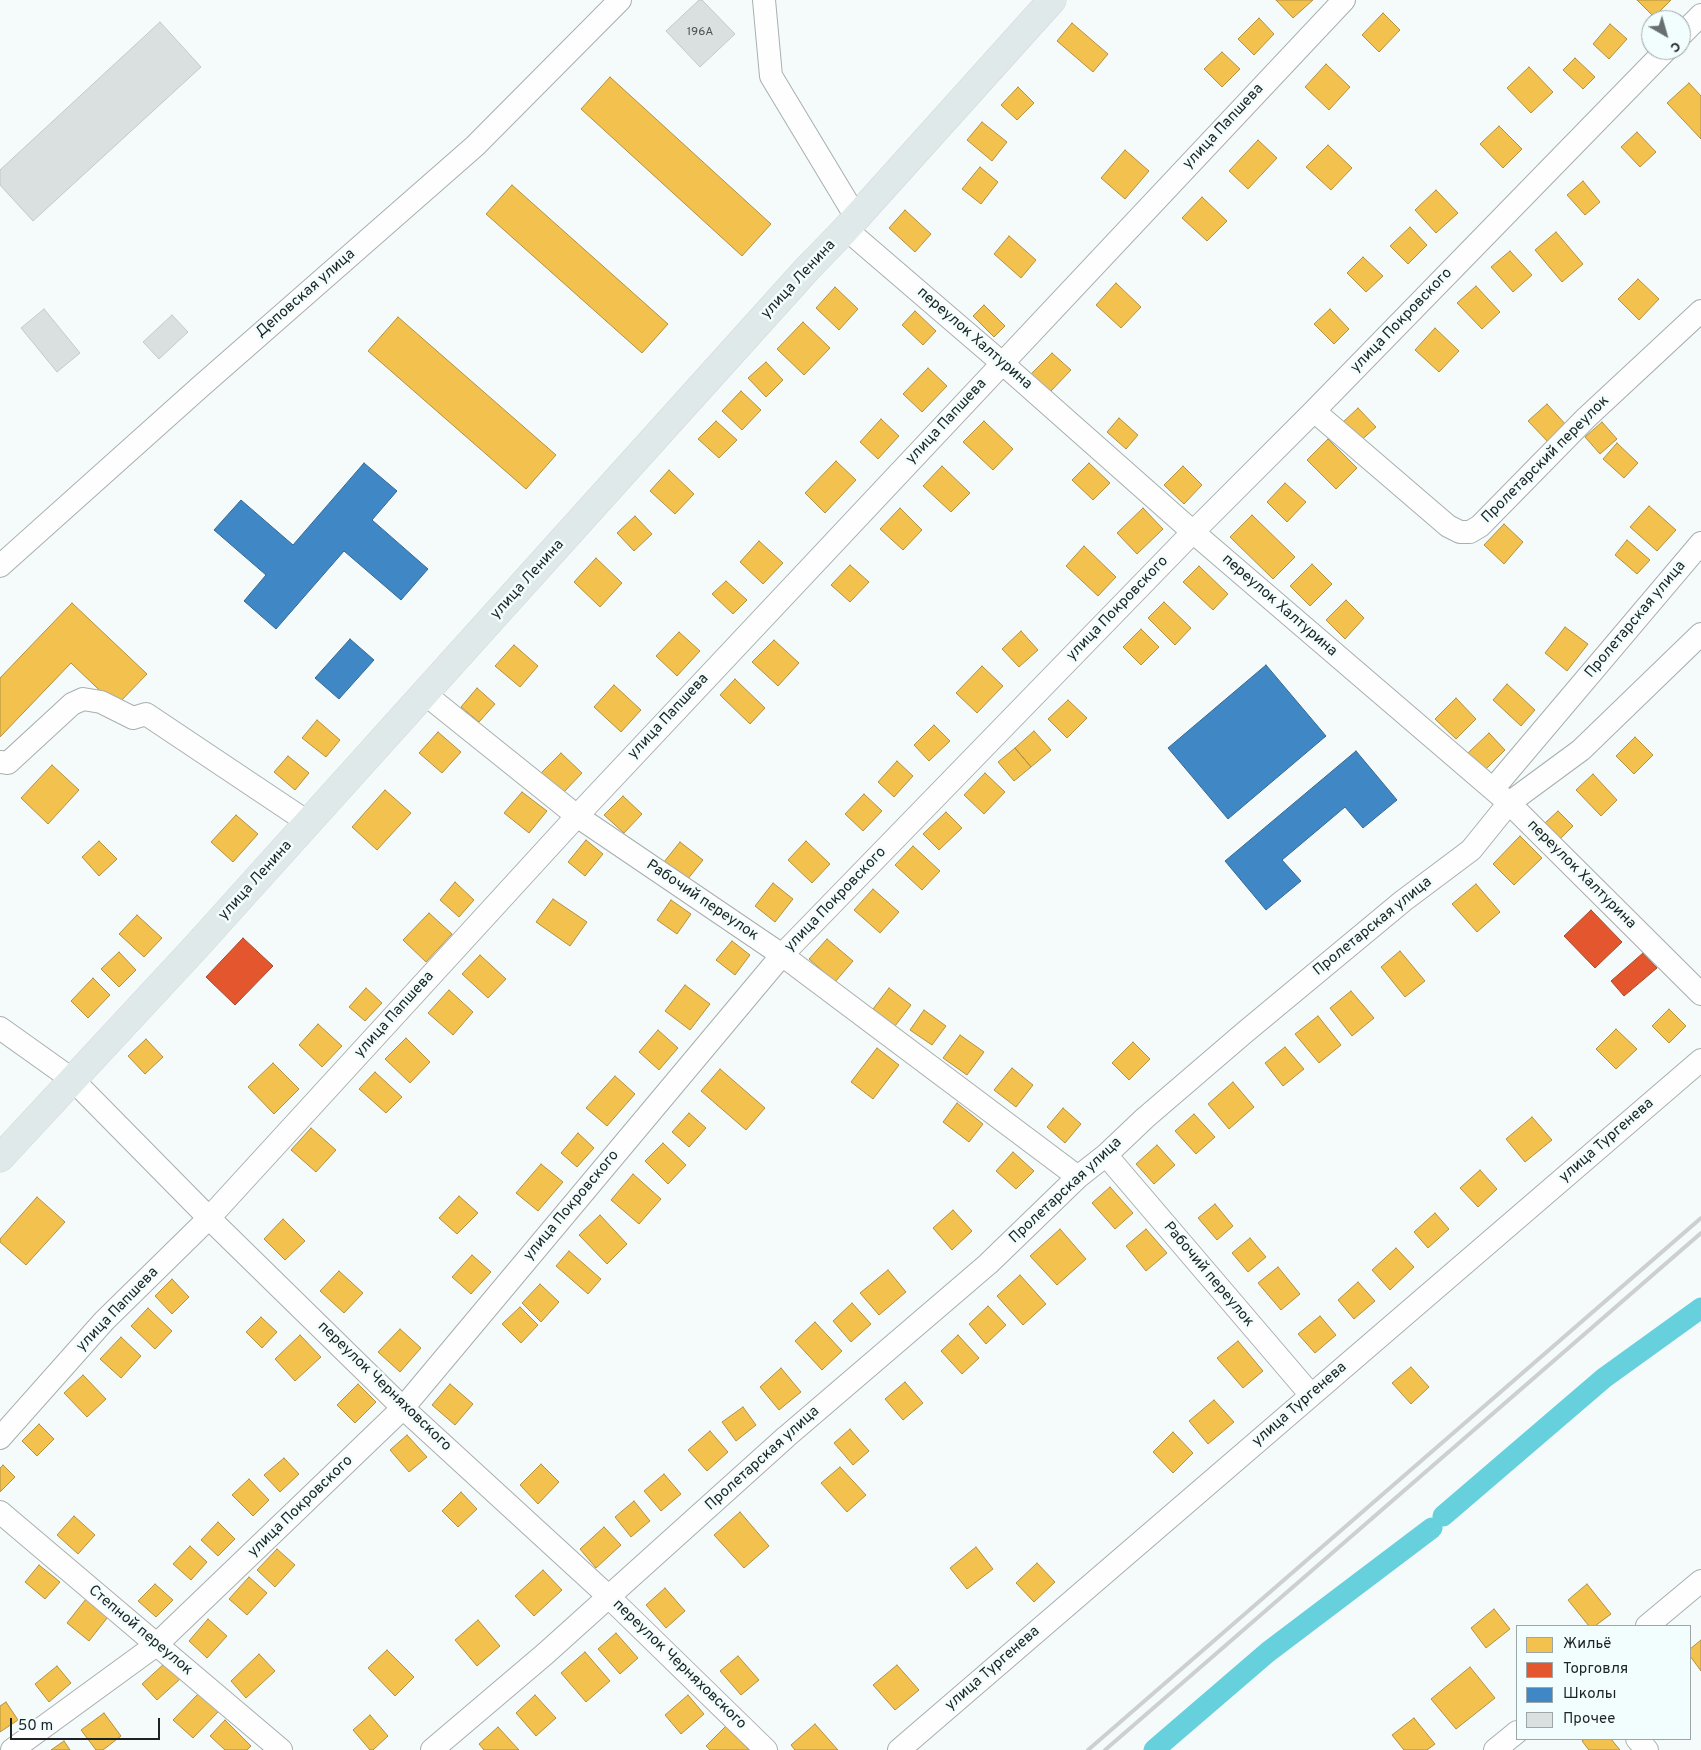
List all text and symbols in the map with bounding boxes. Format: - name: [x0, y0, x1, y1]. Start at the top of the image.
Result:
- north arrow: [1641, 10, 1691, 60]
- house number: 196А: [687, 26, 713, 40]
- text: С: [1666, 37, 1684, 56]
- street label: улица Папшева: [1180, 81, 1268, 173]
- street label: улица Ленина: [758, 237, 840, 323]
- street label: Деповская улица: [253, 246, 359, 342]
- street label: улица Покровского: [1347, 265, 1457, 377]
- street label: переулок Халтурина: [913, 284, 1035, 394]
- street label: улица Папшева: [903, 376, 991, 468]
- street label: Пролетарский переулок: [1478, 392, 1614, 528]
- street label: улица Ленина: [487, 536, 569, 624]
- street label: переулок Халтурина: [1218, 551, 1340, 661]
- street label: улица Покровского: [1063, 553, 1173, 665]
- street label: Пролетарская улица: [1582, 558, 1690, 682]
- street label: улица Папшева: [625, 671, 713, 763]
- street label: переулок Халтурина: [1523, 817, 1639, 933]
- street label: улица Ленина: [215, 837, 297, 925]
- street label: улица Покровского: [781, 844, 891, 956]
- street label: Рабочий переулок: [642, 857, 762, 945]
- street label: Пролетарская улица: [1310, 874, 1436, 980]
- street label: улица Папшева: [351, 968, 439, 1062]
- street label: улица Тургенева: [1556, 1095, 1658, 1187]
- street label: Пролетарская улица: [1006, 1134, 1126, 1248]
- street label: улица Покровского: [520, 1147, 624, 1265]
- street label: Рабочий переулок: [1159, 1219, 1257, 1331]
- street label: улица Папшева: [73, 1264, 163, 1356]
- street label: переулок Черняховского: [313, 1318, 455, 1456]
- street label: улица Тургенева: [1249, 1359, 1351, 1451]
- street label: Пролетарская улица: [702, 1403, 824, 1515]
- street label: улица Покровского: [245, 1452, 357, 1562]
- street label: Степной переулок: [84, 1582, 196, 1680]
- street label: переулок Черняховского: [608, 1596, 750, 1734]
- street label: улица Тургенева: [942, 1623, 1044, 1715]
- legend: [1516, 1625, 1691, 1740]
- text: Жильё: [1563, 1635, 1611, 1654]
- text: Торговля: [1563, 1660, 1628, 1679]
- text: Школы: [1563, 1685, 1617, 1704]
- scale bar: [12, 1708, 162, 1740]
- text: Прочее: [1563, 1710, 1615, 1729]
- text: 50 m: [18, 1717, 53, 1736]

